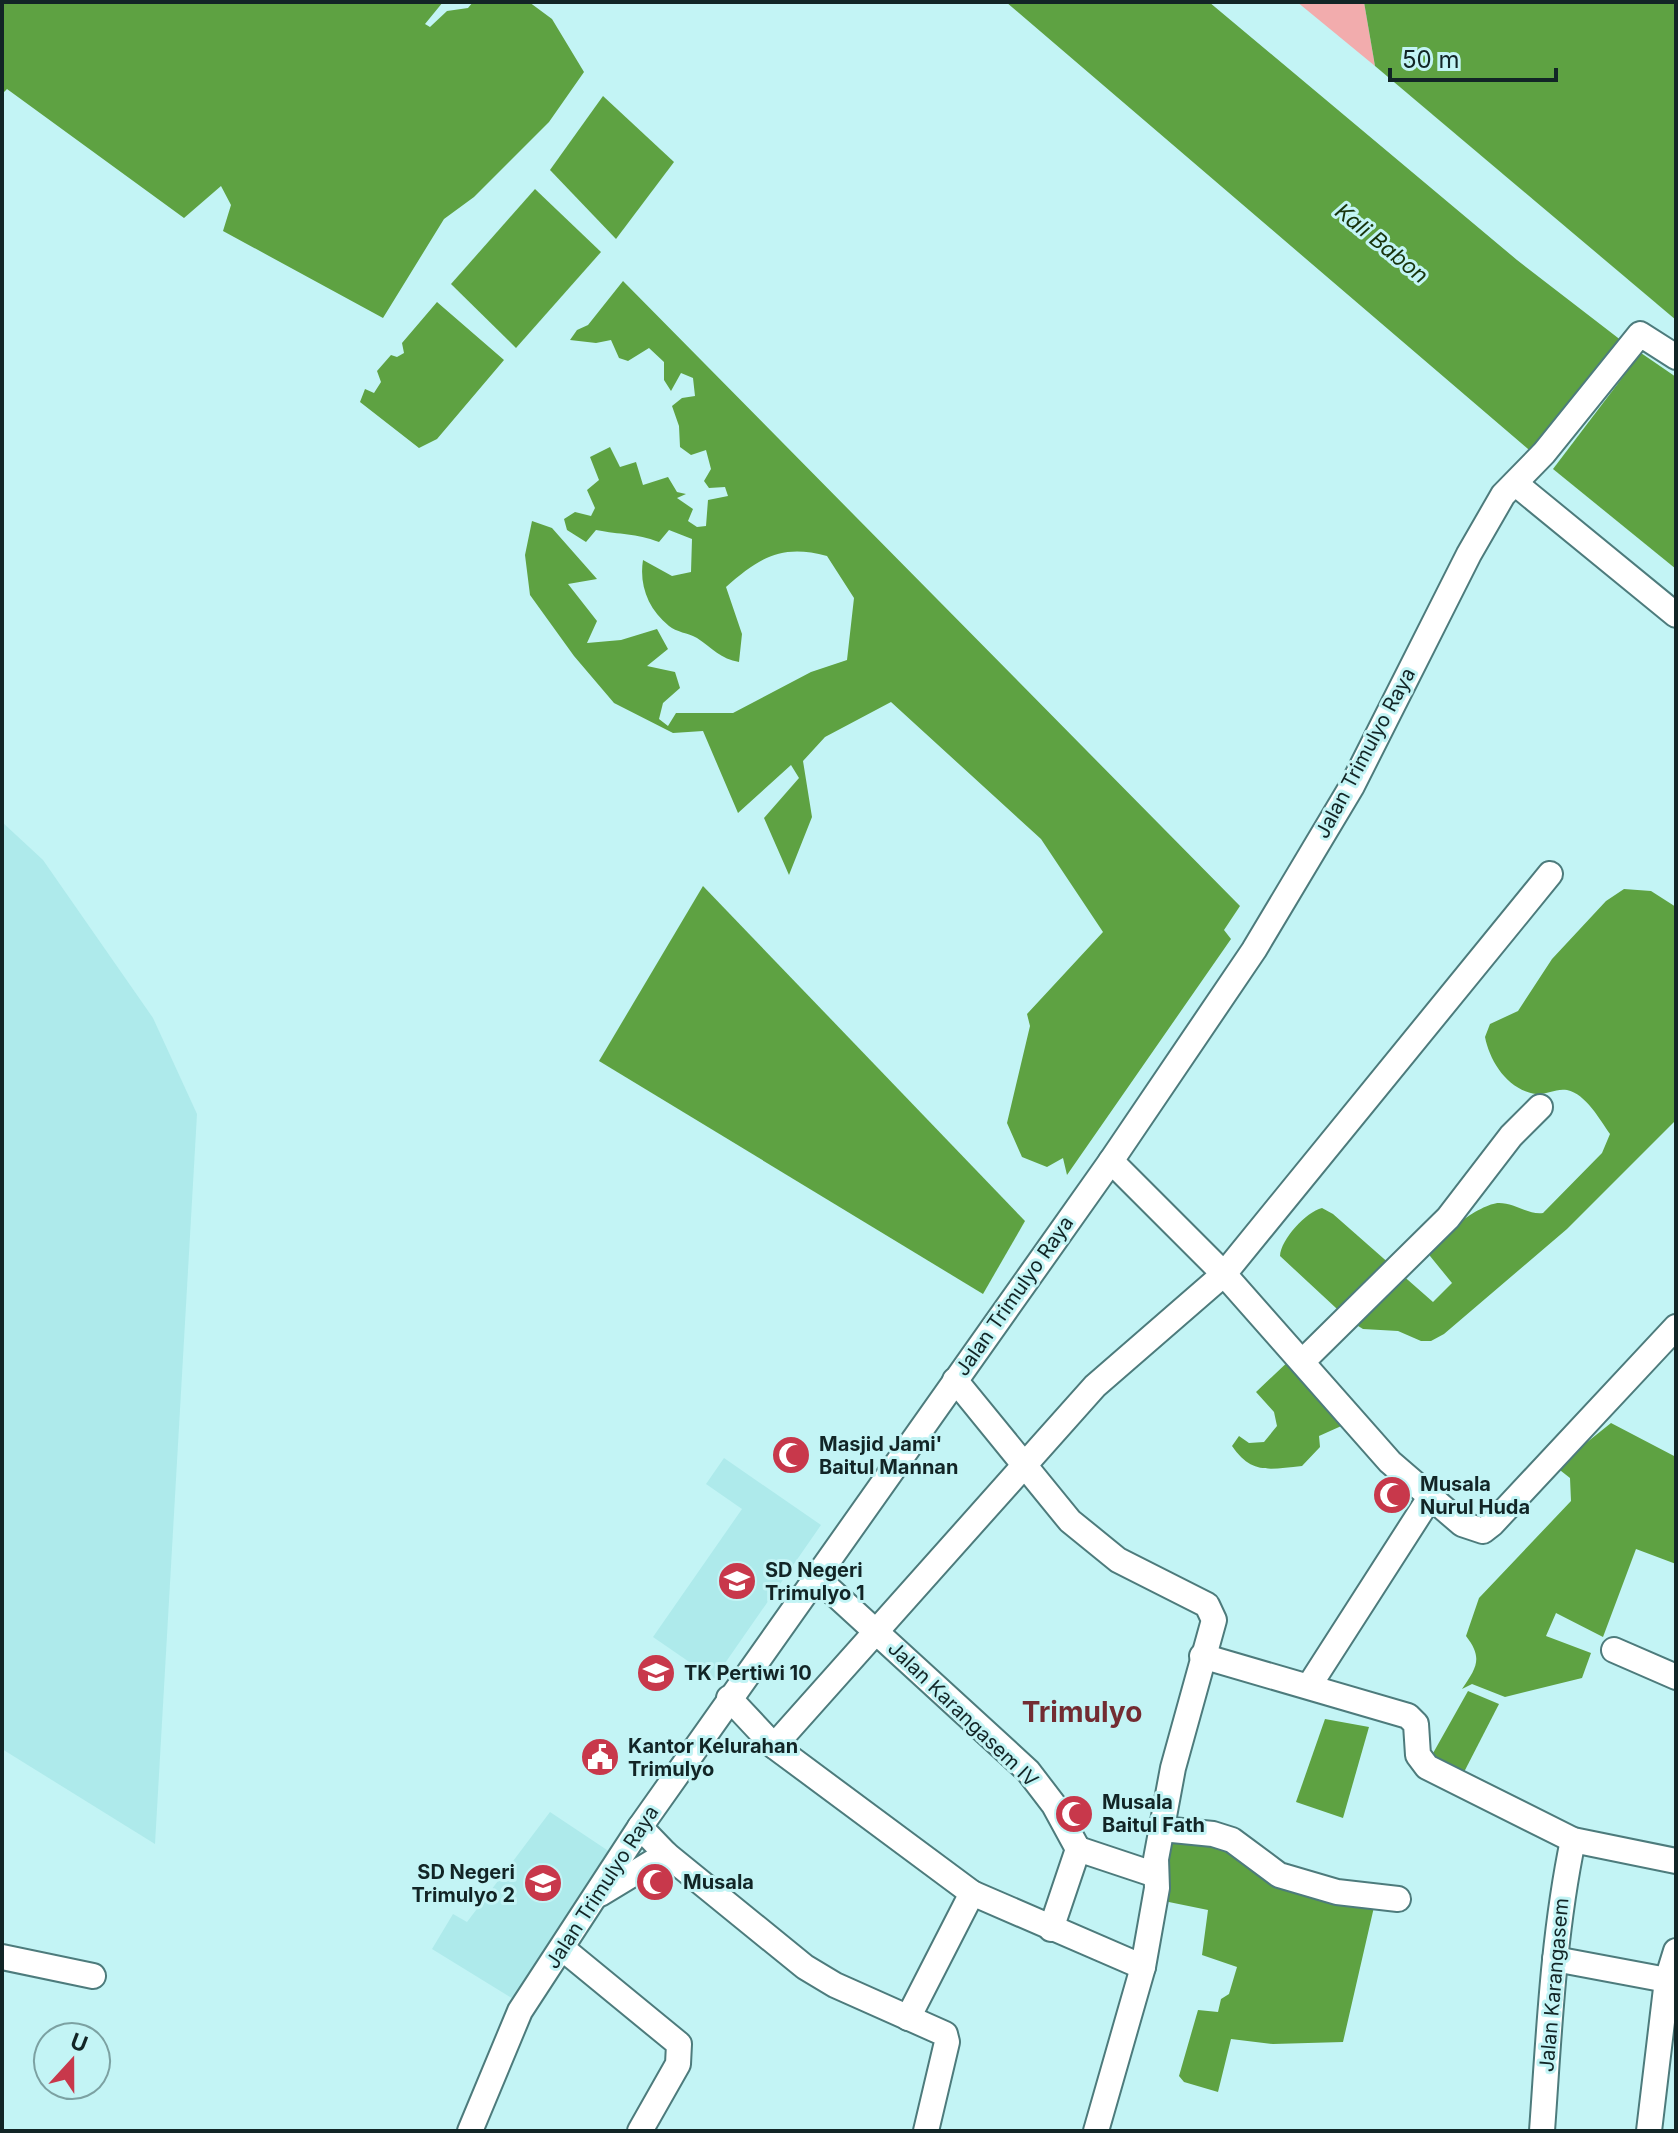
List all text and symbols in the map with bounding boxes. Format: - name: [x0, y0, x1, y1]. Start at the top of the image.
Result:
- scale bar: [1390, 32, 1556, 82]
- text: 50 m: [1402, 45, 1460, 74]
- water label: Kali Babon: [1330, 198, 1434, 288]
- street label: Jalan Trimulyo Raya: [1310, 664, 1420, 842]
- street label: Jalan Trimulyo Raya: [950, 1212, 1078, 1380]
- place label: Masjid Jami' Baitul Mannan: [819, 1432, 958, 1479]
- mosque icon: Masjid Jami' Baitul Mannan: [770, 1434, 812, 1476]
- place label: Musala Nurul Huda: [1420, 1472, 1530, 1519]
- mosque icon: Musala Nurul Huda: [1371, 1474, 1413, 1516]
- place label: SD Negeri Trimulyo 1: [765, 1558, 865, 1605]
- school or university icon: SD Negeri Trimulyo 1: [716, 1560, 758, 1602]
- street label: Jalan Karangasem IV: [883, 1636, 1043, 1792]
- school or university icon: TK Pertiwi 10: [635, 1652, 677, 1694]
- place label: TK Pertiwi 10: [684, 1661, 812, 1685]
- district label: Trimulyo: [1022, 1695, 1142, 1729]
- place label: Kantor Kelurahan Trimulyo: [628, 1734, 798, 1781]
- public building icon: Kantor Kelurahan Trimulyo: [579, 1736, 621, 1778]
- place label: Musala Baitul Fath: [1102, 1790, 1205, 1837]
- mosque icon: Musala Baitul Fath: [1053, 1793, 1095, 1835]
- street label: Jalan Trimulyo Raya: [540, 1801, 664, 1973]
- place label: SD Negeri Trimulyo 2: [411, 1860, 515, 1907]
- mosque icon: Musala: [634, 1861, 676, 1903]
- school or university icon: SD Negeri Trimulyo 2: [522, 1862, 564, 1904]
- place label: Musala: [683, 1870, 754, 1894]
- street label: Jalan Karangasem: [1534, 1897, 1574, 2073]
- north arrow: [32, 2021, 112, 2101]
- text: U: [67, 2027, 91, 2057]

